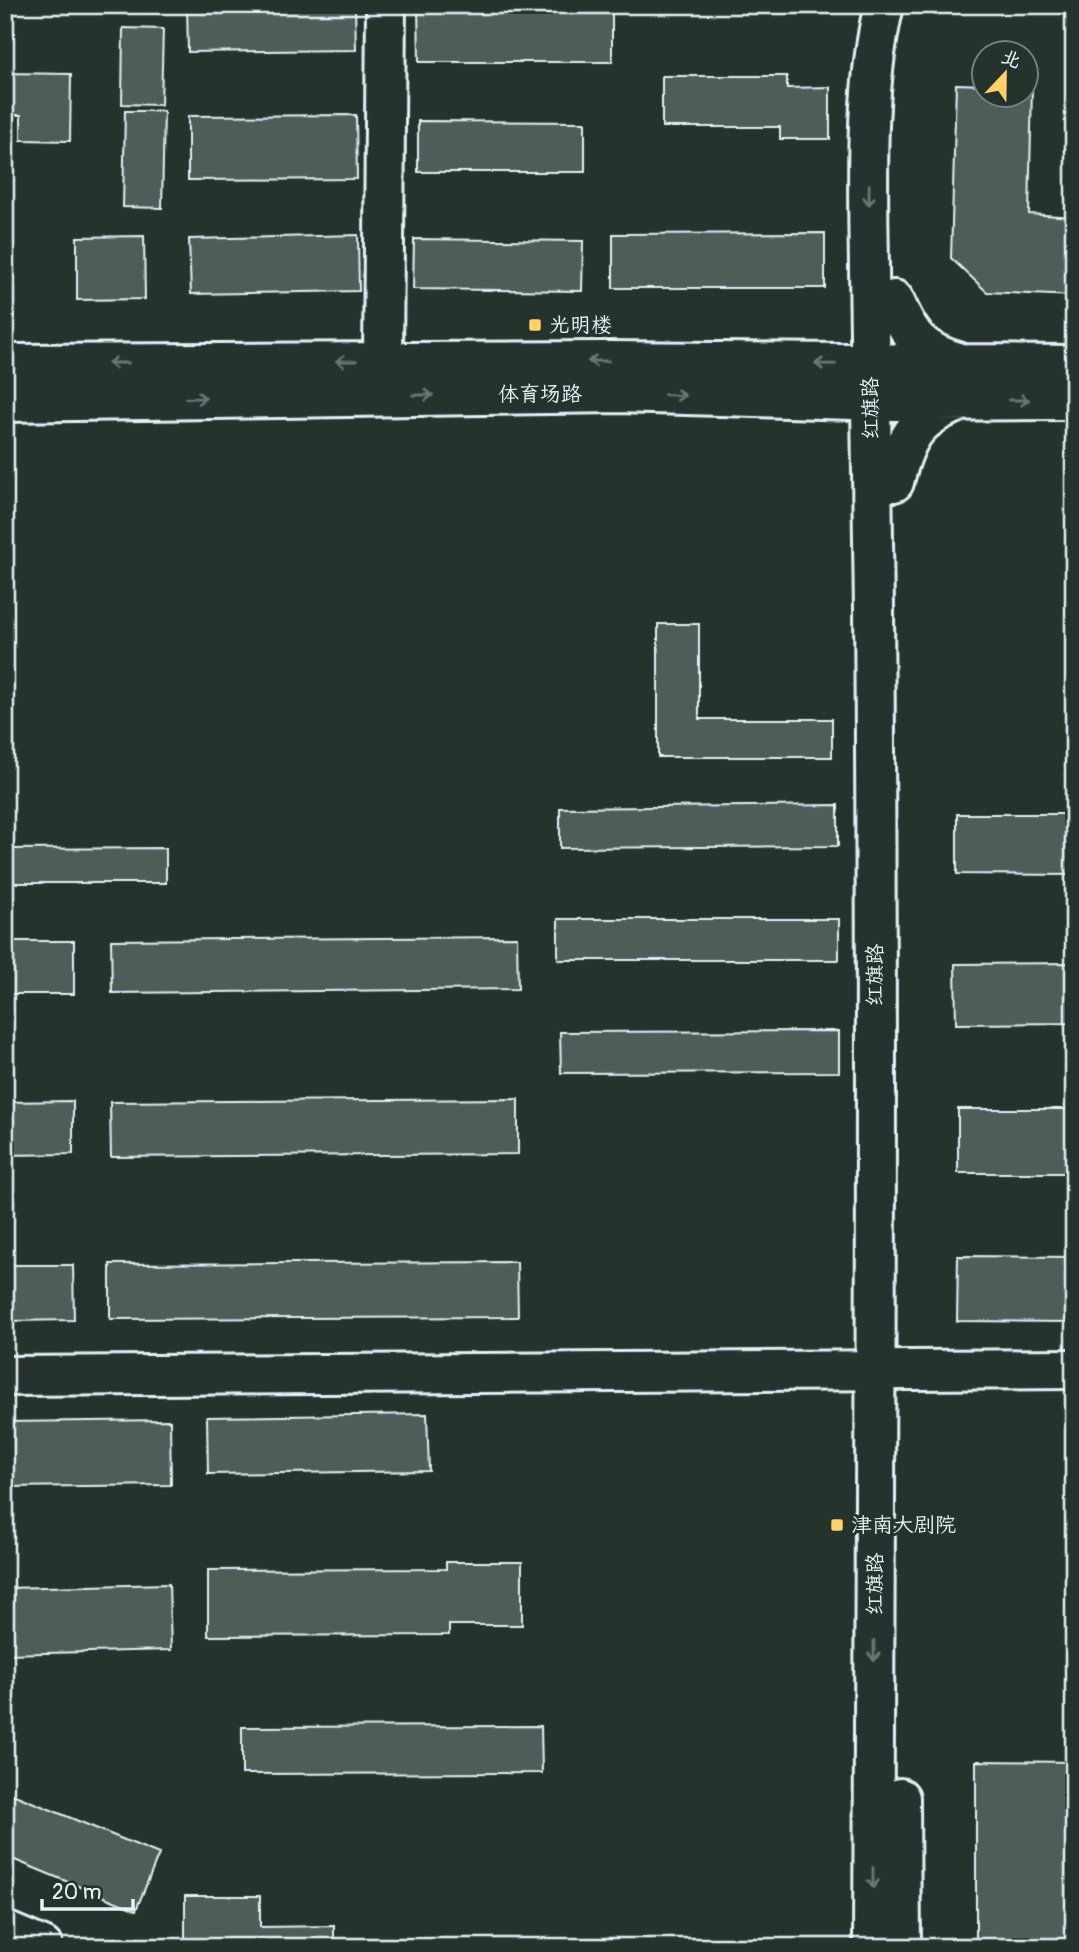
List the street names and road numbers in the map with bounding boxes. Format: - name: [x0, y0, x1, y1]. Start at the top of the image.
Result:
- street label: 红旗路: [857, 376, 885, 440]
- street label: 体育场路: [498, 381, 582, 408]
- street label: 红旗路: [862, 944, 889, 1007]
- street label: 红旗路: [862, 1553, 889, 1616]

